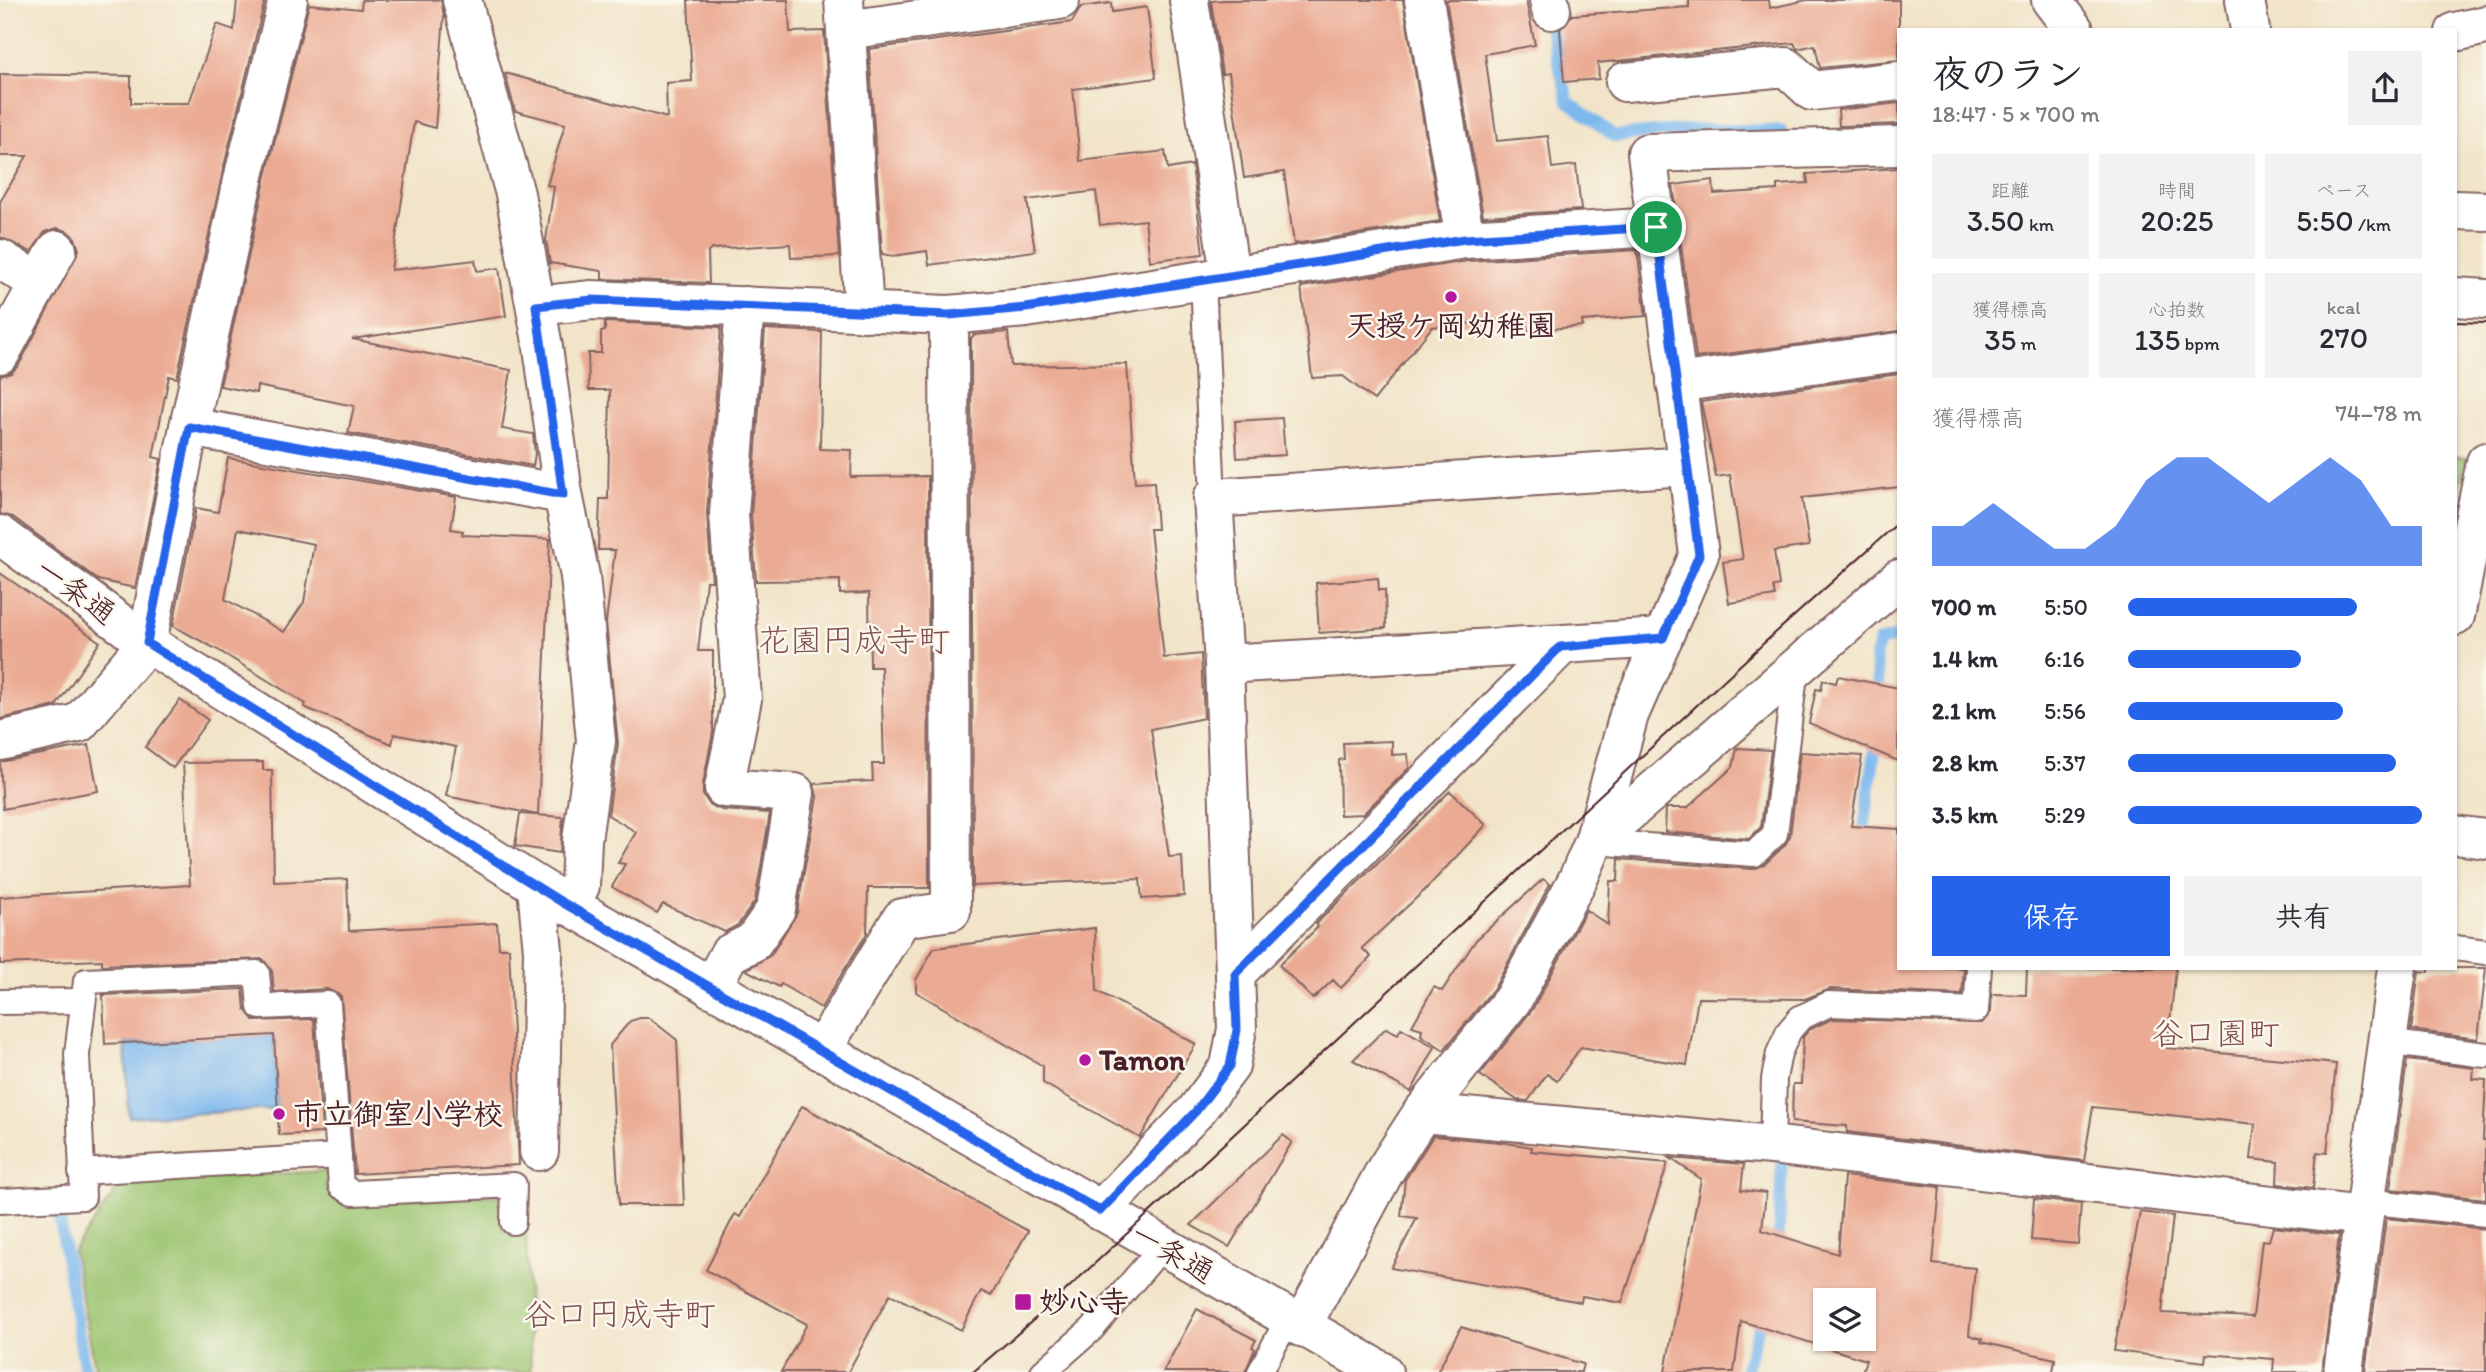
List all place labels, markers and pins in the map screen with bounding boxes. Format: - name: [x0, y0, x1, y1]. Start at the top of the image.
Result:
- pin: [1626, 197, 1686, 257]
- marker: 天授ケ岡幼稚園: [1443, 289, 1459, 305]
- place label: 天授ケ岡幼稚園: [1346, 307, 1556, 344]
- place label: Tamon: [1098, 1041, 1186, 1078]
- marker: Tamon: [1077, 1052, 1093, 1068]
- place label: 市立御室小学校: [293, 1095, 503, 1132]
- marker: 市立御室小学校: [271, 1106, 287, 1122]
- place label: 妙心寺: [1039, 1283, 1129, 1320]
- marker: 妙心寺: [1013, 1292, 1033, 1312]

